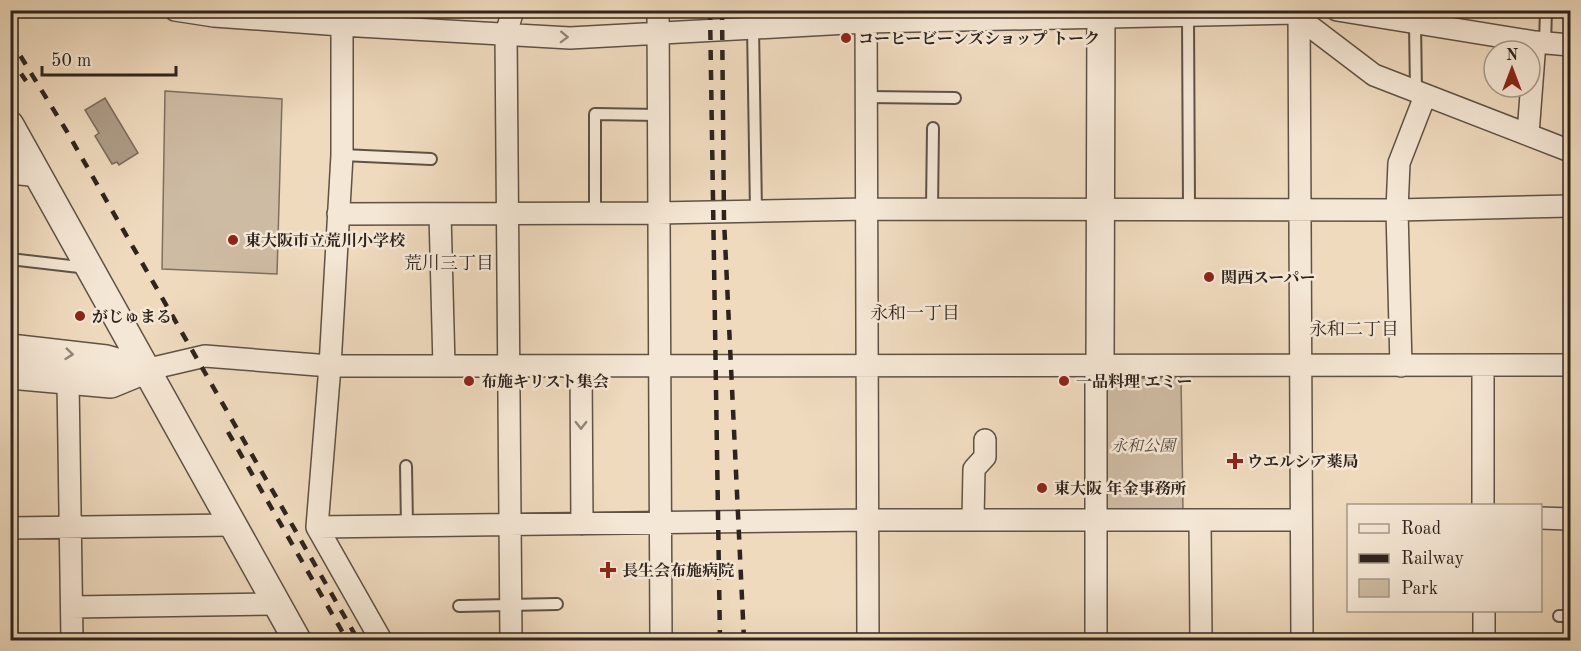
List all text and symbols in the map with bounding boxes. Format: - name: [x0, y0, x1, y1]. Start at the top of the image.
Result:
- place label: コーヒービーンズショップ トーク: [858, 30, 1100, 48]
- one-way arrow: [560, 31, 569, 43]
- marker: コーヒービーンズショップ トーク: [839, 31, 853, 45]
- scale bar: [42, 39, 176, 77]
- north arrow: [1482, 39, 1542, 99]
- text: N: [1506, 48, 1519, 64]
- text: 50 m: [51, 52, 91, 70]
- place label: 東大阪市立荒川小学校: [245, 232, 406, 250]
- marker: 東大阪市立荒川小学校: [226, 233, 240, 247]
- district label: 荒川三丁目: [404, 254, 494, 273]
- place label: 関西スーパー: [1221, 269, 1315, 287]
- marker: 関西スーパー: [1202, 270, 1216, 284]
- district label: 永和一丁目: [870, 303, 960, 323]
- marker: がじゅまる: [73, 309, 87, 323]
- place label: がじゅまる: [92, 309, 172, 326]
- district label: 永和二丁目: [1309, 319, 1399, 339]
- one-way arrow: [64, 348, 73, 360]
- place label: 布施キリスト集会: [481, 373, 609, 391]
- place label: 一品料理 エミー: [1076, 373, 1192, 391]
- marker: 布施キリスト集会: [462, 374, 476, 388]
- marker: 一品料理 エミー: [1057, 374, 1071, 388]
- one-way arrow: [575, 421, 587, 430]
- park label: 永和公園: [1111, 437, 1178, 455]
- place label: ウエルシア薬局: [1247, 453, 1359, 471]
- marker: ウエルシア薬局: [1228, 454, 1242, 468]
- place label: 東大阪 年金事務所: [1054, 480, 1186, 498]
- marker: 東大阪 年金事務所: [1035, 481, 1049, 495]
- legend: [1347, 504, 1542, 612]
- text: Road: [1401, 520, 1441, 538]
- text: Railway: [1401, 550, 1464, 568]
- marker: 長生会布施病院: [599, 561, 617, 579]
- place label: 長生会布施病院: [622, 562, 734, 580]
- text: Park: [1401, 580, 1438, 598]

